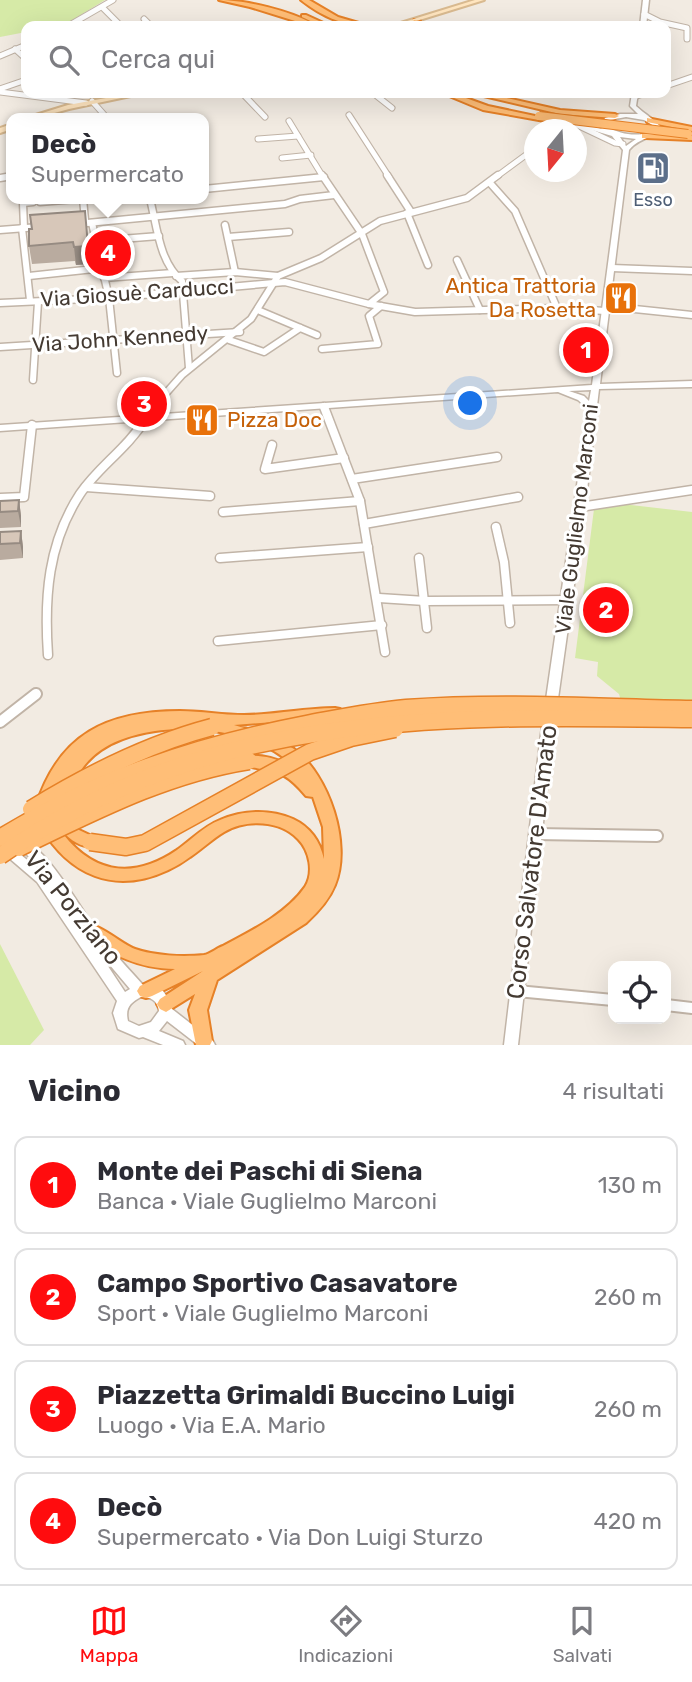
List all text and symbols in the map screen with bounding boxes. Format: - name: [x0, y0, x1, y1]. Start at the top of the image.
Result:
- search box: [21, 21, 671, 98]
- icon: search: [45, 41, 83, 79]
- text: Cerca qui: [101, 44, 215, 75]
- popup: [6, 113, 209, 204]
- north arrow: [524, 119, 587, 182]
- text: Decò: [31, 129, 96, 160]
- fuel station icon: Esso: [634, 149, 672, 187]
- text: Supermercato: [31, 160, 184, 188]
- place label: Esso: [633, 189, 673, 211]
- pin: 4: [85, 227, 131, 279]
- street label: Via Giosuè Carducci: [39, 273, 235, 312]
- place label: Antica Trattoria Da Rosetta: [445, 273, 596, 322]
- restaurant icon: Antica Trattoria Da Rosetta: [602, 279, 640, 317]
- street label: Via John Kennedy: [31, 320, 209, 357]
- pin: 1: [563, 324, 609, 376]
- pin: 3: [121, 378, 167, 430]
- your location: [453, 386, 487, 420]
- restaurant icon: Pizza Doc: [183, 401, 221, 439]
- street label: Viale Guglielmo Marconi: [550, 402, 603, 636]
- place label: Pizza Doc: [227, 407, 322, 432]
- pin: 2: [583, 584, 629, 636]
- street label: Corso Salvatore D'Amato: [501, 723, 563, 1001]
- street label: Via Porziano: [19, 845, 127, 971]
- map controls: [608, 961, 671, 1024]
- button: locate: [608, 961, 671, 1024]
- text: Vicino: [28, 1073, 121, 1109]
- text: 4 risultati: [562, 1077, 664, 1105]
- text: Monte dei Paschi di Siena: [97, 1156, 423, 1187]
- text: 1: [47, 1171, 59, 1199]
- text: 130 m: [598, 1171, 662, 1199]
- text: Banca · Viale Guglielmo Marconi: [97, 1187, 437, 1215]
- text: Campo Sportivo Casavatore: [97, 1268, 458, 1299]
- text: 2: [46, 1283, 60, 1311]
- text: 260 m: [594, 1283, 662, 1311]
- text: Sport · Viale Guglielmo Marconi: [97, 1299, 429, 1327]
- text: Piazzetta Grimaldi Buccino Luigi: [97, 1380, 515, 1411]
- text: 3: [45, 1395, 61, 1423]
- text: 260 m: [594, 1395, 662, 1423]
- text: Luogo · Via E.A. Mario: [97, 1411, 326, 1439]
- text: Decò: [97, 1492, 162, 1523]
- text: 4: [45, 1507, 61, 1535]
- text: 420 m: [594, 1507, 662, 1535]
- text: Supermercato · Via Don Luigi Sturzo: [97, 1523, 483, 1551]
- tab: Mappa: [80, 1602, 139, 1667]
- tab: Indicazioni: [298, 1602, 393, 1667]
- tab: Salvati: [553, 1602, 612, 1667]

